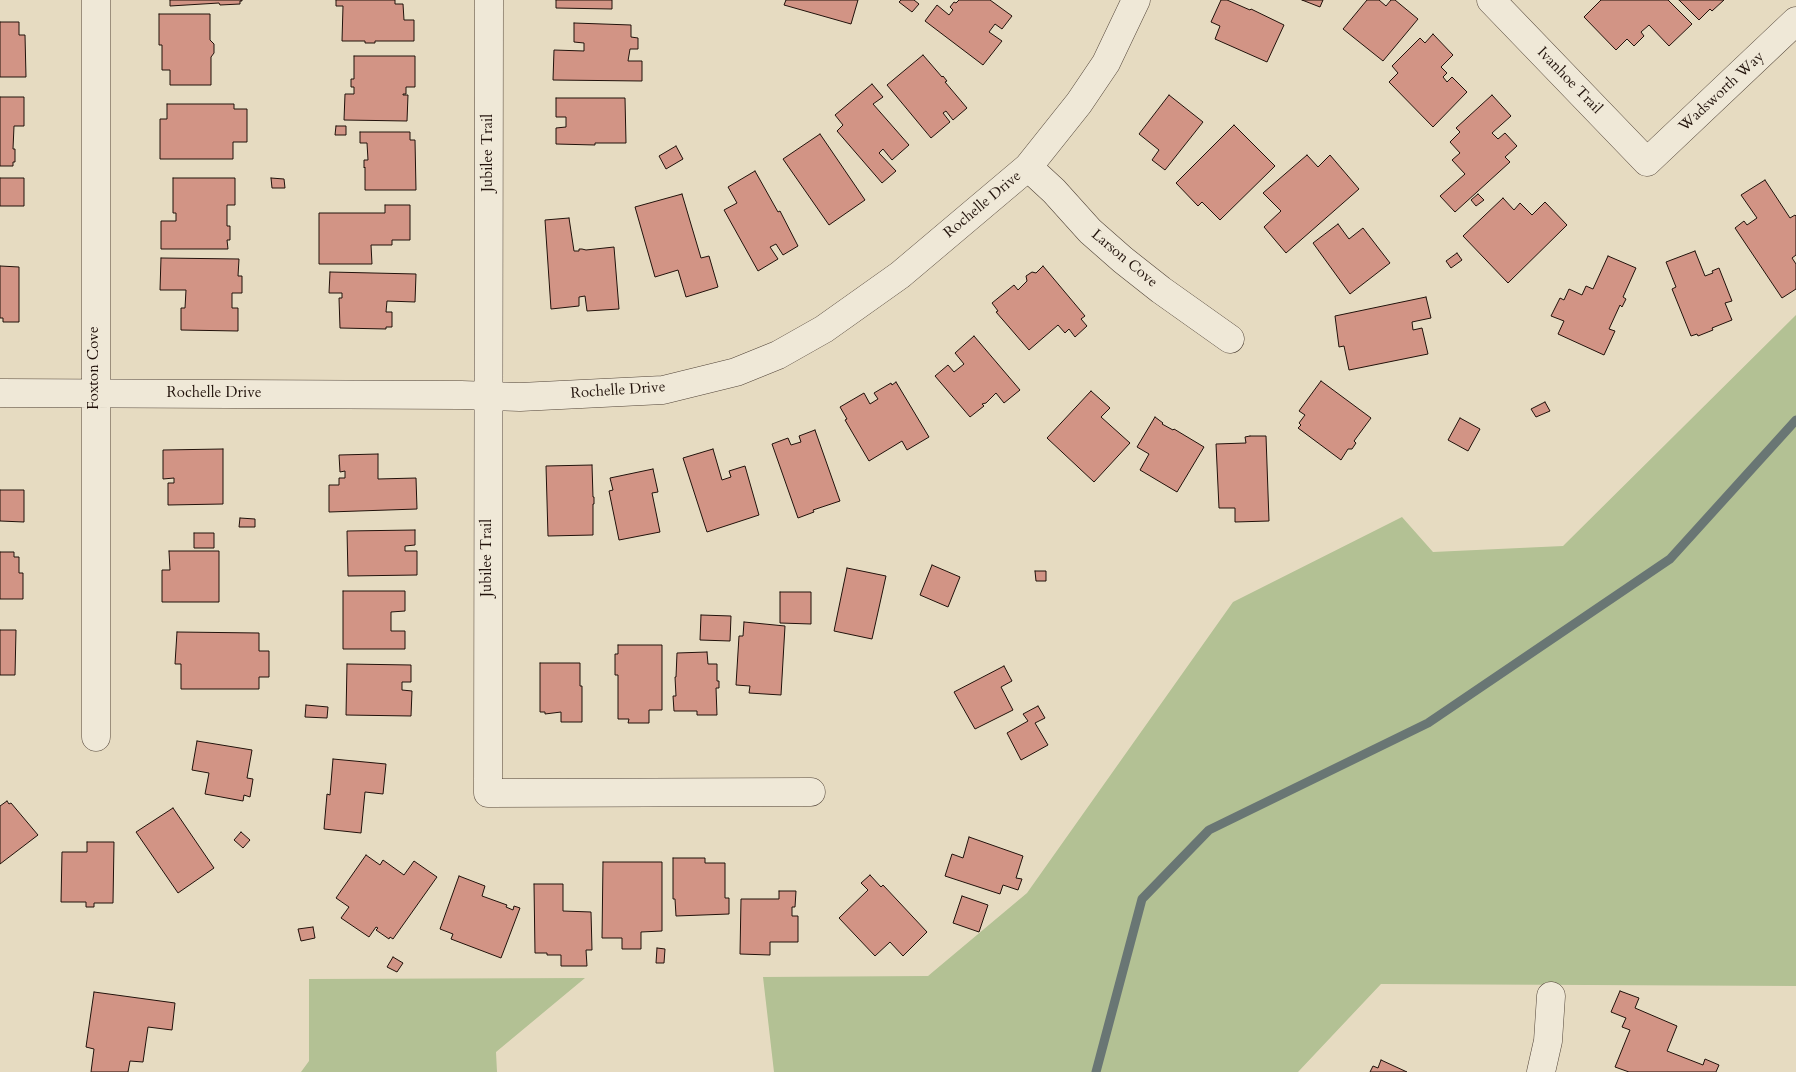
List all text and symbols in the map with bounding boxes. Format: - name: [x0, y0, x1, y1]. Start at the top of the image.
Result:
- street label: Ivanhoe Trail: [1533, 44, 1605, 118]
- street label: Wadsworth Way: [1676, 48, 1768, 136]
- street label: Jubilee Trail: [480, 114, 498, 192]
- street label: Rochelle Drive: [941, 168, 1025, 242]
- street label: Larson Cove: [1087, 226, 1161, 292]
- street label: Foxton Cove: [86, 326, 104, 410]
- street label: Rochelle Drive: [570, 379, 666, 403]
- street label: Rochelle Drive: [166, 385, 262, 403]
- street label: Jubilee Trail: [479, 519, 497, 597]

